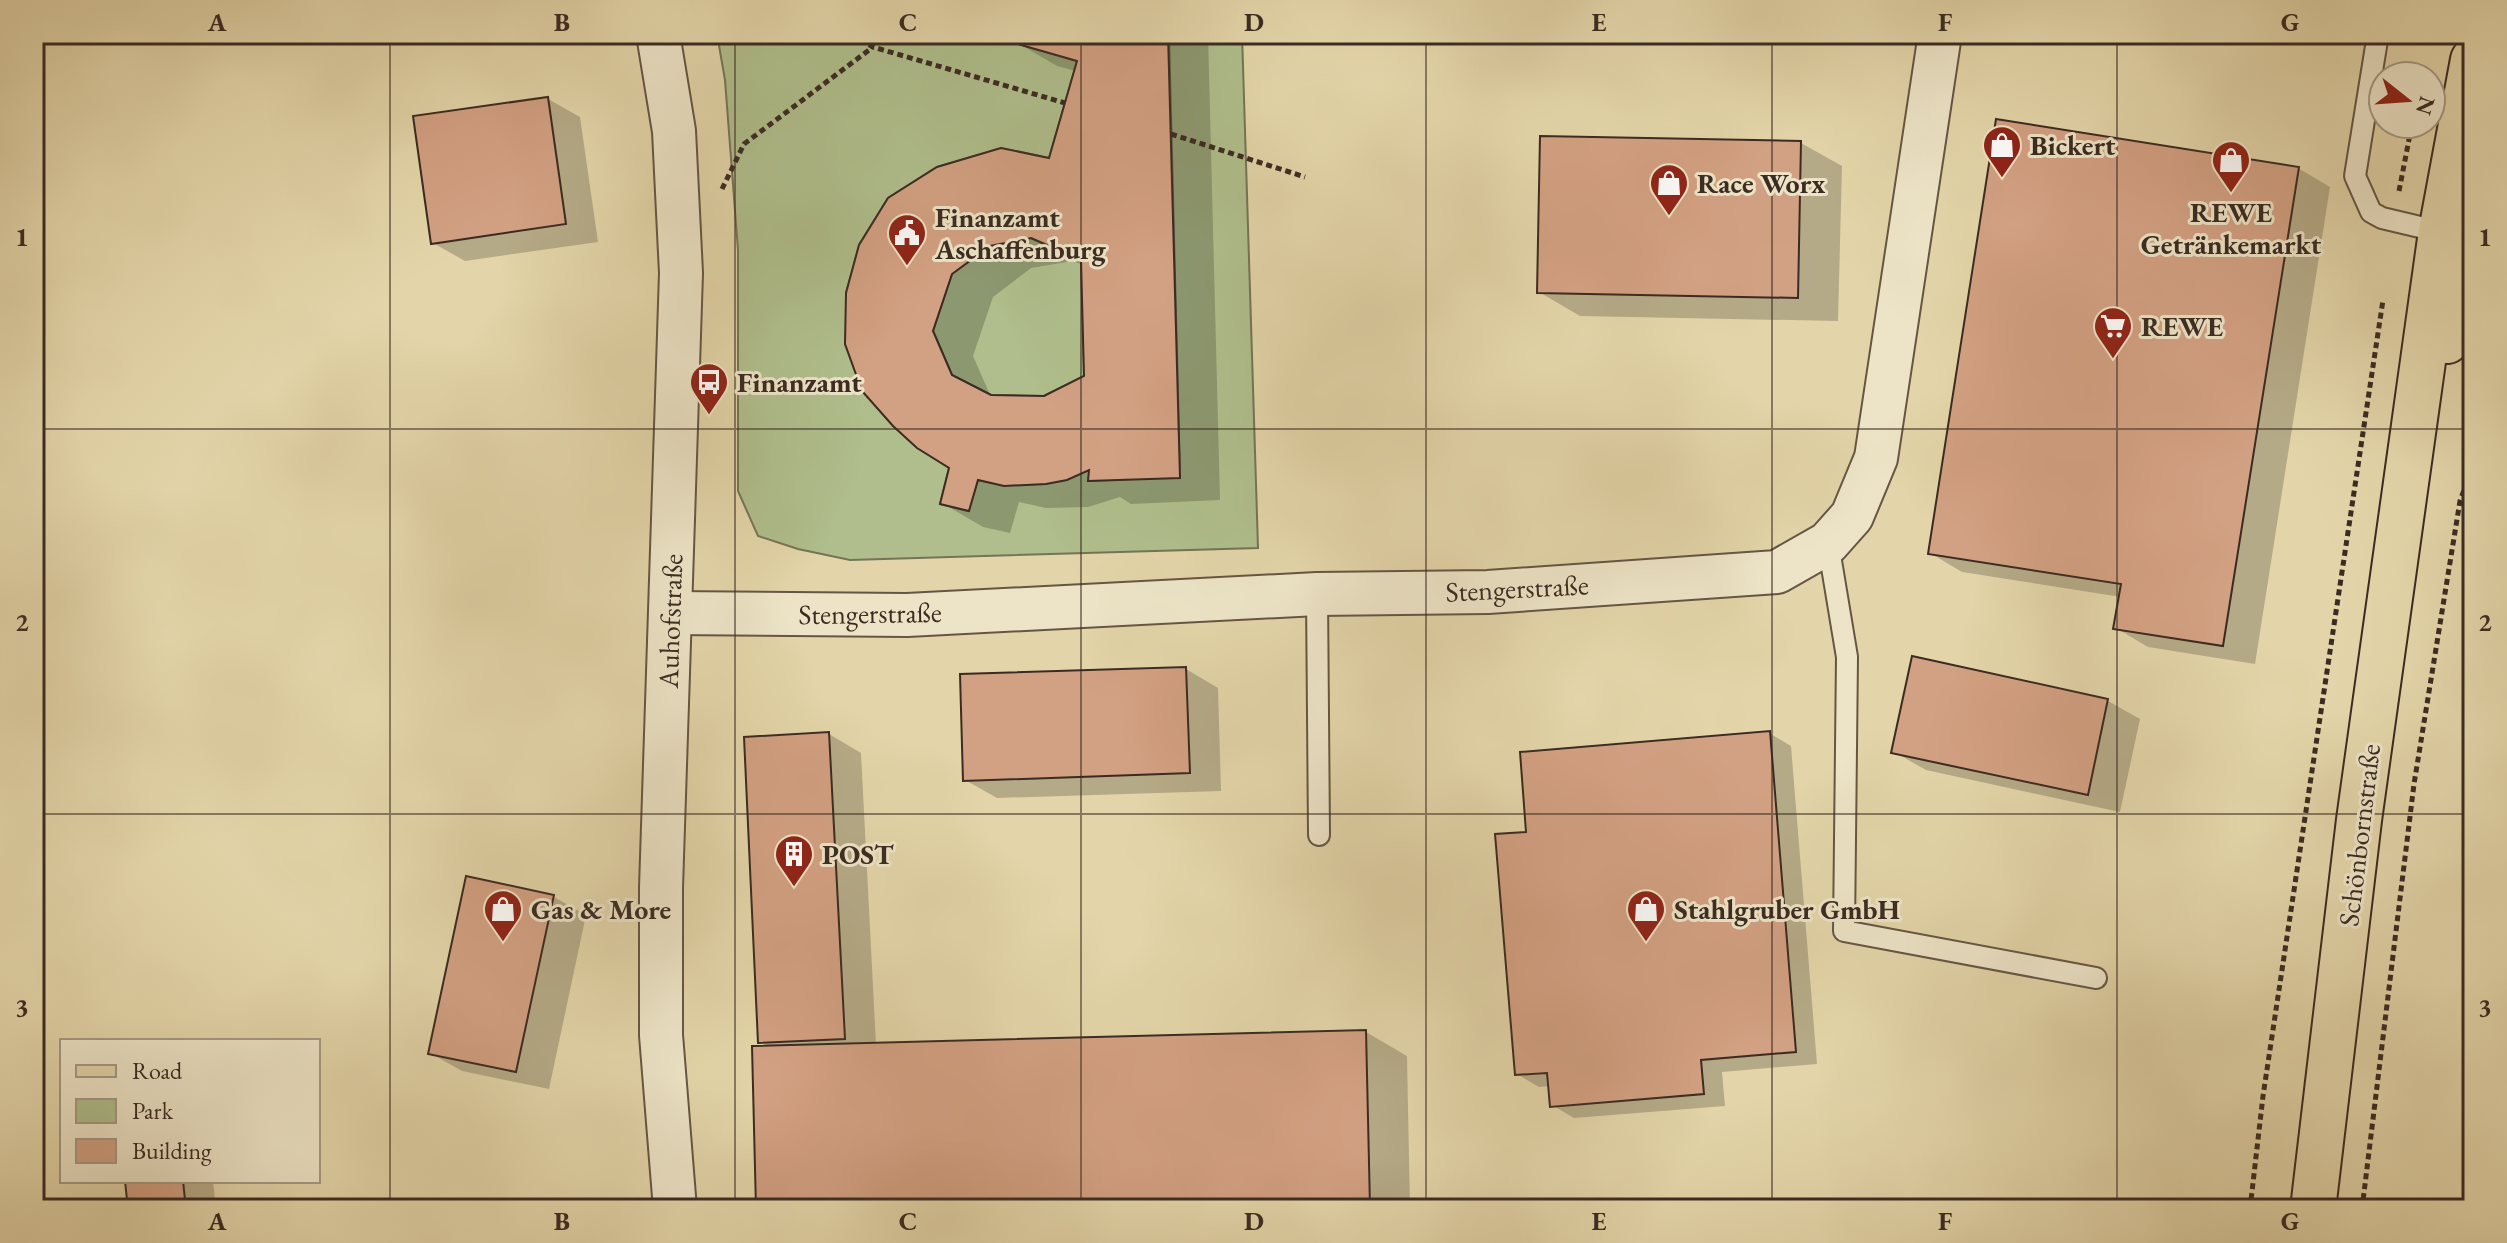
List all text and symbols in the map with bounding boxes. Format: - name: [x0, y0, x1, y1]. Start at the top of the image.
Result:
- text: A: [207, 5, 227, 39]
- text: B: [554, 5, 570, 39]
- text: C: [899, 5, 917, 39]
- text: D: [1244, 5, 1264, 39]
- text: E: [1592, 5, 1607, 39]
- text: F: [1938, 5, 1952, 39]
- text: G: [2281, 5, 2300, 39]
- north arrow: [2367, 60, 2447, 140]
- text: N: [2409, 93, 2442, 119]
- shop icon: Bickert: [1981, 124, 2023, 179]
- place label: Bickert: [2030, 127, 2116, 163]
- shop icon: REWE Getränkemarkt: [2210, 139, 2252, 194]
- shop icon: Race Worx: [1648, 162, 1690, 217]
- place label: Race Worx: [1697, 165, 1825, 201]
- place label: REWE Getränkemarkt: [2141, 194, 2322, 262]
- place label: Finanzamt Aschaffenburg: [934, 199, 1107, 267]
- public building icon: Finanzamt Aschaffenburg: [886, 212, 928, 267]
- text: 1: [15, 220, 29, 254]
- text: 1: [2478, 220, 2492, 254]
- supermarket icon: REWE: [2092, 305, 2134, 360]
- place label: REWE: [2141, 308, 2223, 344]
- bus stop icon: Finanzamt: [688, 361, 730, 416]
- place label: Finanzamt: [737, 364, 862, 400]
- street label: Auhofstraße: [650, 553, 690, 690]
- street label: Stengerstraße: [1444, 566, 1590, 610]
- street label: Stengerstraße: [798, 594, 942, 632]
- text: 2: [15, 605, 29, 639]
- text: 2: [2478, 605, 2492, 639]
- street label: Schönbornstraße: [2330, 742, 2388, 928]
- building icon: POST: [773, 833, 815, 888]
- place label: POST: [822, 836, 894, 872]
- shop icon: Gas & More: [482, 888, 524, 943]
- shop icon: Stahlgruber GmbH: [1625, 888, 1667, 943]
- place label: Gas & More: [531, 891, 671, 927]
- place label: Stahlgruber GmbH: [1674, 891, 1900, 927]
- text: 3: [15, 990, 29, 1024]
- text: 3: [2478, 990, 2492, 1024]
- legend: [60, 1039, 320, 1183]
- text: Road: [132, 1055, 183, 1086]
- text: Park: [132, 1095, 174, 1126]
- text: Building: [132, 1135, 212, 1166]
- text: A: [207, 1204, 227, 1238]
- text: B: [554, 1204, 570, 1238]
- text: C: [899, 1204, 917, 1238]
- text: D: [1244, 1204, 1264, 1238]
- text: E: [1592, 1204, 1607, 1238]
- text: F: [1938, 1204, 1952, 1238]
- text: G: [2281, 1204, 2300, 1238]

